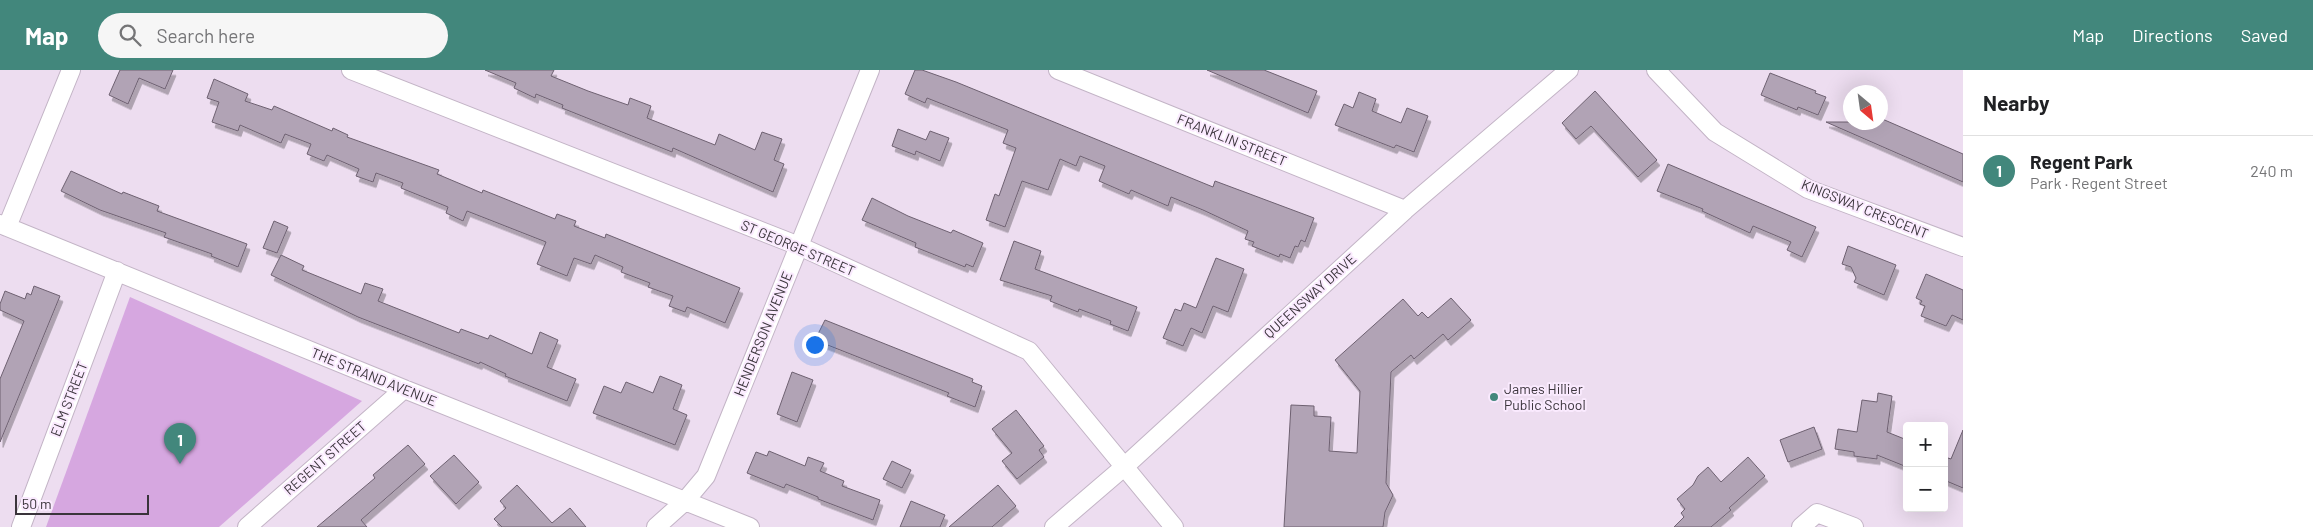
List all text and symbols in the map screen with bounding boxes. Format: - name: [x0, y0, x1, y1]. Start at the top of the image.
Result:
- search box: [98, 13, 448, 58]
- text: Map: [25, 21, 68, 50]
- icon: search: [116, 21, 144, 49]
- text: Search here: [156, 24, 255, 47]
- text: Map: [2072, 24, 2104, 46]
- text: Directions: [2132, 24, 2213, 46]
- text: Saved: [2241, 24, 2288, 46]
- north arrow: [1843, 85, 1888, 130]
- text: Nearby: [1983, 90, 2049, 115]
- street label: FRANKLIN STREET: [1175, 110, 1290, 169]
- text: Regent Park: [2030, 150, 2133, 173]
- text: 1: [1996, 161, 2002, 180]
- text: 240 m: [2250, 161, 2293, 180]
- text: Park · Regent Street: [2030, 173, 2168, 192]
- street label: KINGSWAY CRESCENT: [1799, 175, 1931, 242]
- street label: ST GEORGE STREET: [739, 216, 858, 279]
- street label: QUEENSWAY DRIVE: [1260, 250, 1359, 341]
- street label: HENDERSON AVENUE: [730, 269, 795, 399]
- your location: [802, 332, 828, 358]
- street label: THE STRAND AVENUE: [309, 344, 439, 409]
- street label: ELM STREET: [47, 359, 91, 439]
- place label: James Hillier Public School: [1504, 380, 1586, 413]
- marker: James Hillier Public School: [1488, 391, 1500, 403]
- street label: REGENT STREET: [280, 417, 369, 498]
- map controls: [1903, 422, 1948, 512]
- button: +: [1903, 422, 1948, 467]
- pin: 1: [164, 423, 196, 464]
- button: −: [1903, 467, 1948, 512]
- scale bar: [15, 492, 149, 515]
- text: 50 m: [22, 495, 51, 512]

